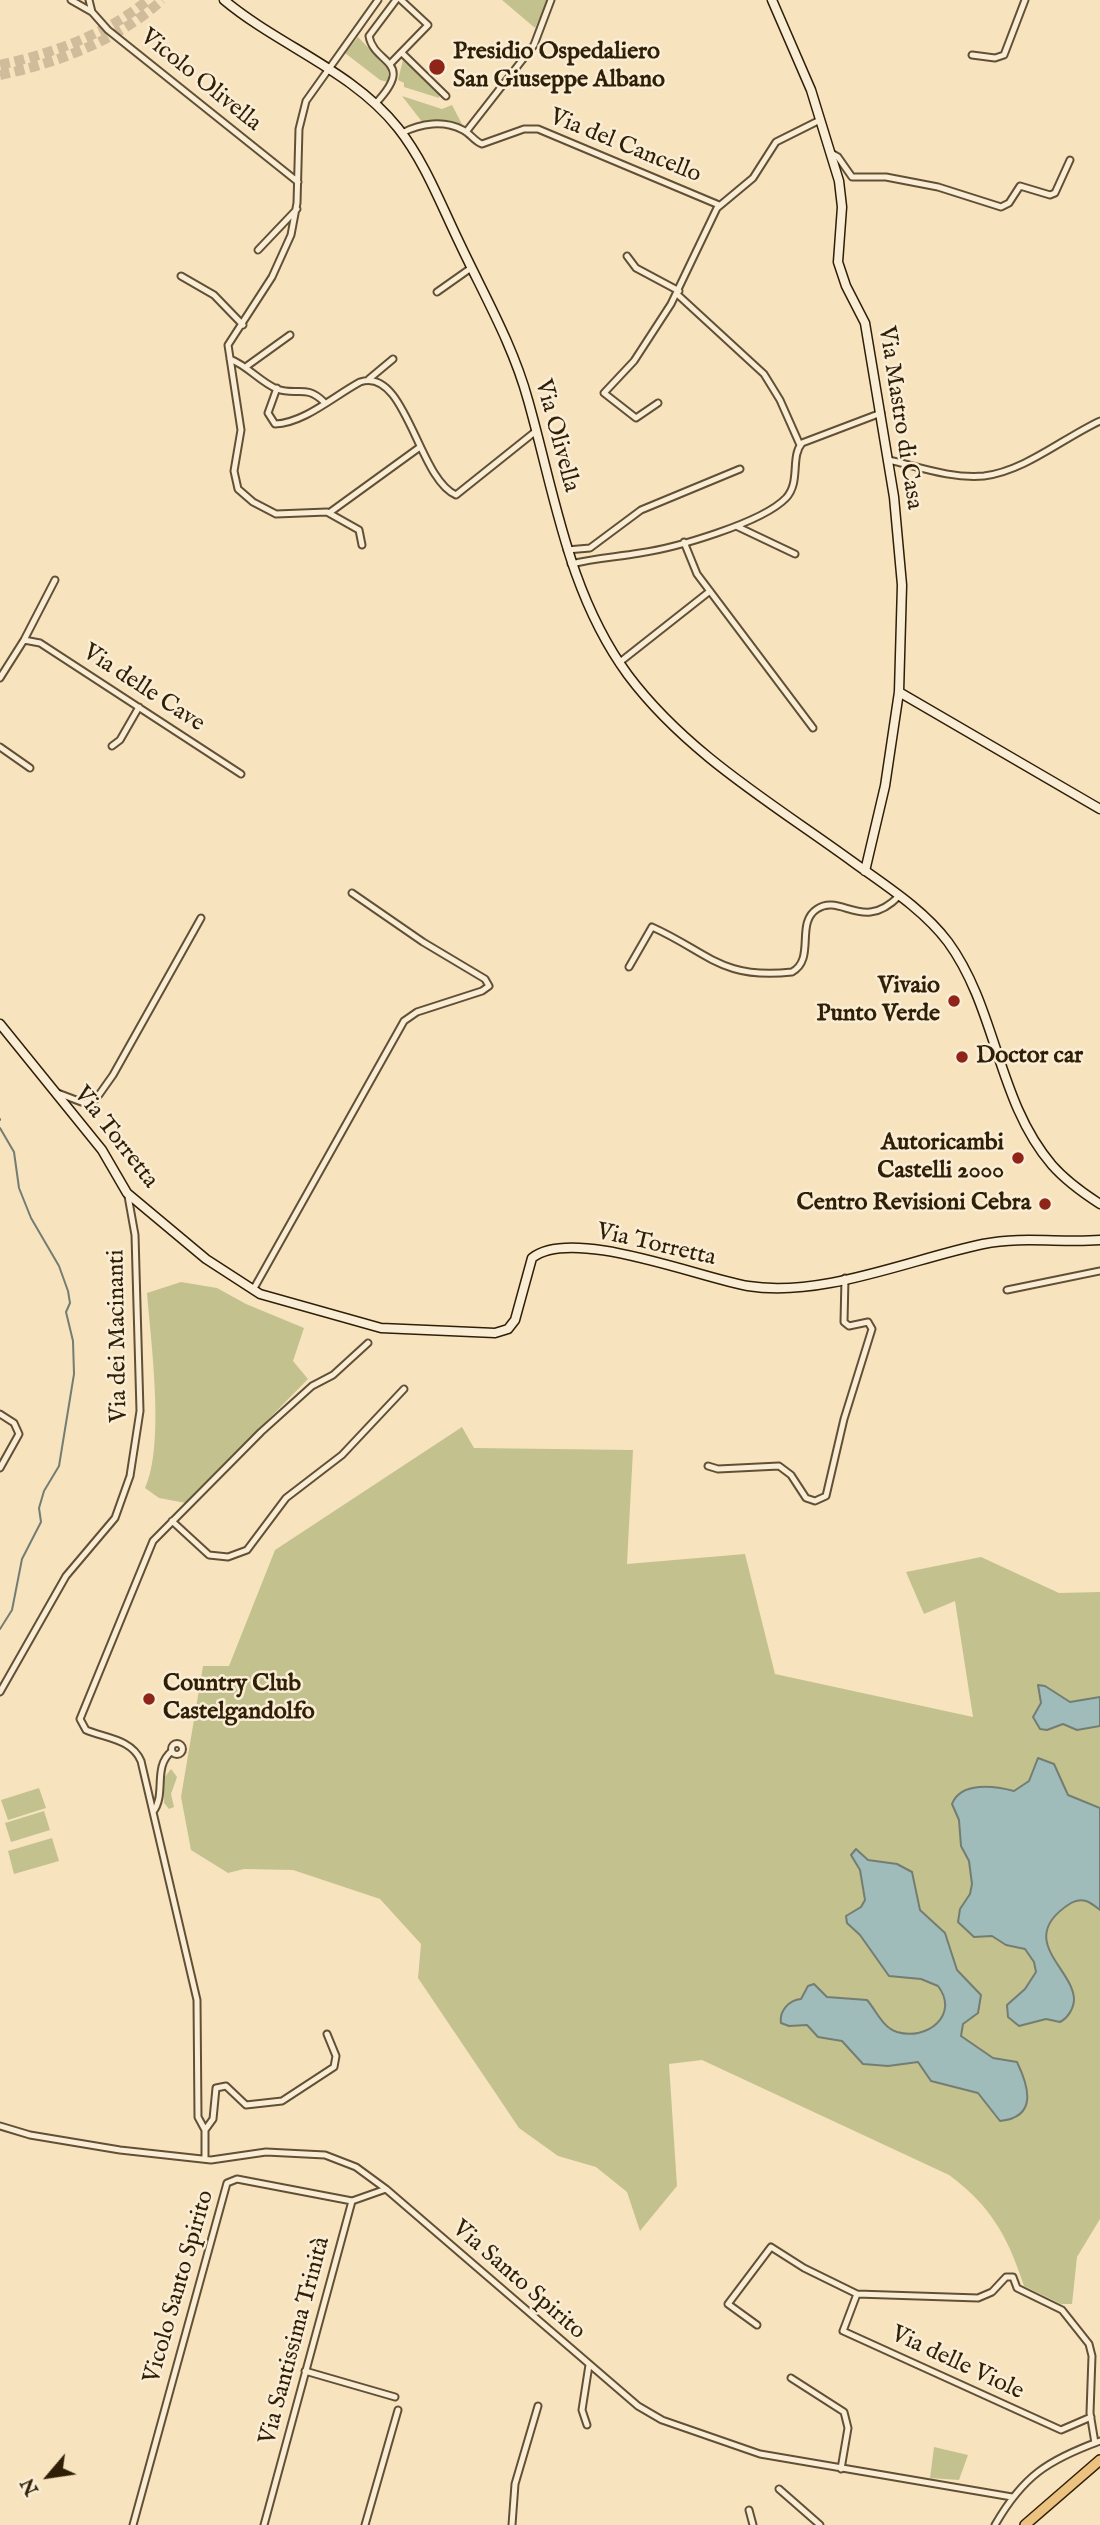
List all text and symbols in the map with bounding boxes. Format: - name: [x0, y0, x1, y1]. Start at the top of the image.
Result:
- street label: Vicolo Olivella: [134, 23, 266, 139]
- place label: Presidio Ospedaliero San Giuseppe Albano: [453, 39, 665, 95]
- marker: Presidio Ospedaliero San Giuseppe Albano: [427, 57, 447, 77]
- street label: Via del Cancello: [545, 104, 705, 190]
- street label: Via Mastro di Casa: [870, 324, 928, 512]
- street label: Via Olivella: [527, 376, 585, 496]
- street label: Via delle Cave: [77, 639, 209, 739]
- place label: Vivaio Punto Verde: [817, 973, 940, 1029]
- marker: Vivaio Punto Verde: [946, 993, 962, 1009]
- place label: Doctor car: [976, 1043, 1083, 1071]
- marker: Doctor car: [954, 1049, 970, 1065]
- street label: Via Torretta: [66, 1081, 164, 1195]
- place label: Autoricambi Castelli 2000: [877, 1130, 1004, 1186]
- marker: Autoricambi Castelli 2000: [1010, 1150, 1026, 1166]
- place label: Centro Revisioni Cebra: [797, 1190, 1031, 1218]
- marker: Centro Revisioni Cebra: [1037, 1196, 1053, 1212]
- street label: Via Torretta: [594, 1218, 718, 1274]
- street label: Via dei Macinanti: [103, 1249, 135, 1423]
- place label: Country Club Castelgandolfo: [163, 1671, 315, 1727]
- marker: Country Club Castelgandolfo: [141, 1691, 157, 1707]
- street label: Vicolo Santo Spirito: [139, 2187, 221, 2387]
- street label: Via Santo Spirito: [445, 2215, 591, 2347]
- street label: Via Santissima Trinità: [254, 2234, 338, 2448]
- street label: Via delle Viole: [886, 2321, 1028, 2407]
- north arrow: [14, 2441, 84, 2511]
- text: N: [16, 2473, 45, 2499]

